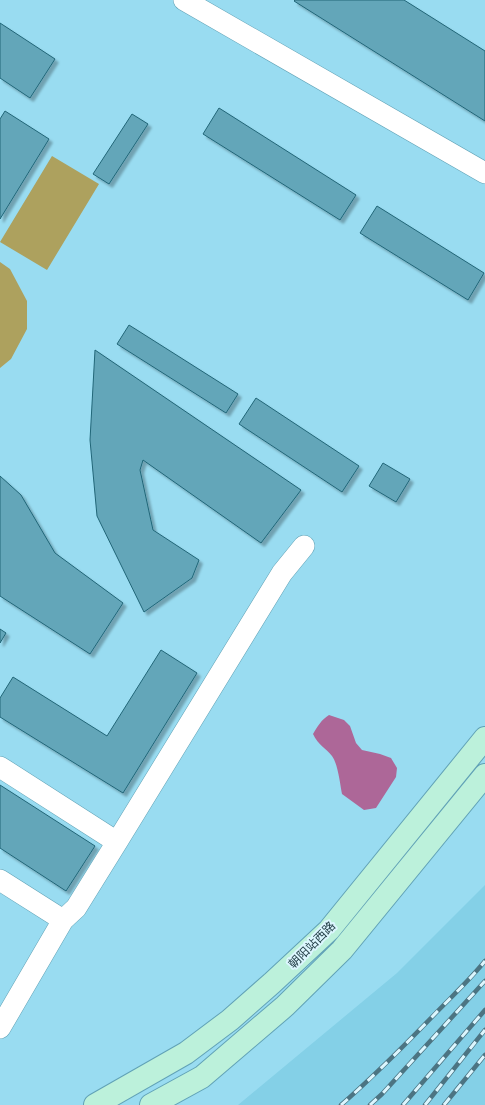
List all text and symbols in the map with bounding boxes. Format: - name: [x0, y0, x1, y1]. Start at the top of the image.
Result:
- street label: 朝阳站西路: [285, 918, 337, 970]

